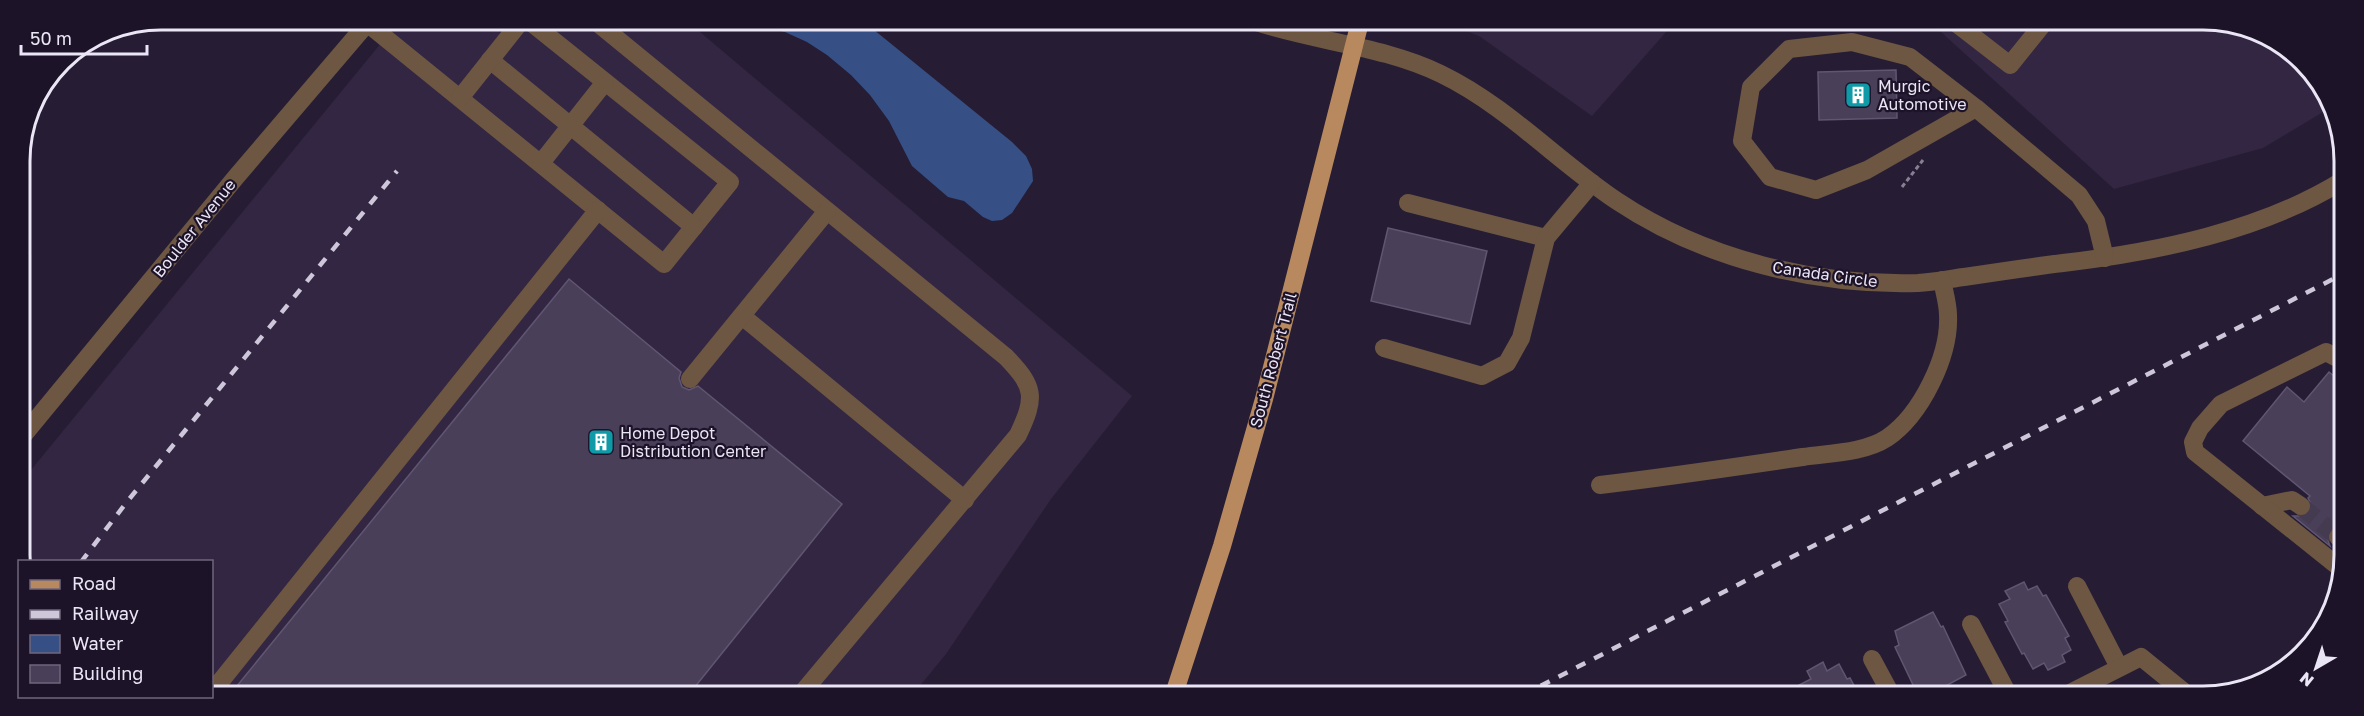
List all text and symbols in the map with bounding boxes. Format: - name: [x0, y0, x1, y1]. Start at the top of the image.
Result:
- scale bar: [21, 18, 147, 56]
- text: 50 m: [30, 27, 72, 49]
- place label: Murgic Automotive: [1878, 76, 1966, 114]
- building icon: Murgic Automotive: [1843, 80, 1873, 110]
- street label: Boulder Avenue: [148, 175, 240, 281]
- street label: Canada Circle: [1771, 257, 1879, 291]
- street label: South Robert Trail: [1245, 290, 1301, 430]
- place label: Home Depot Distribution Center: [620, 423, 766, 461]
- building icon: Home Depot Distribution Center: [586, 427, 616, 457]
- legend: [18, 560, 213, 698]
- text: Road: [72, 572, 116, 594]
- text: Railway: [72, 602, 139, 624]
- text: Water: [72, 632, 123, 654]
- north arrow: [2286, 638, 2346, 698]
- text: Building: [72, 662, 143, 684]
- text: N: [2296, 668, 2318, 691]

